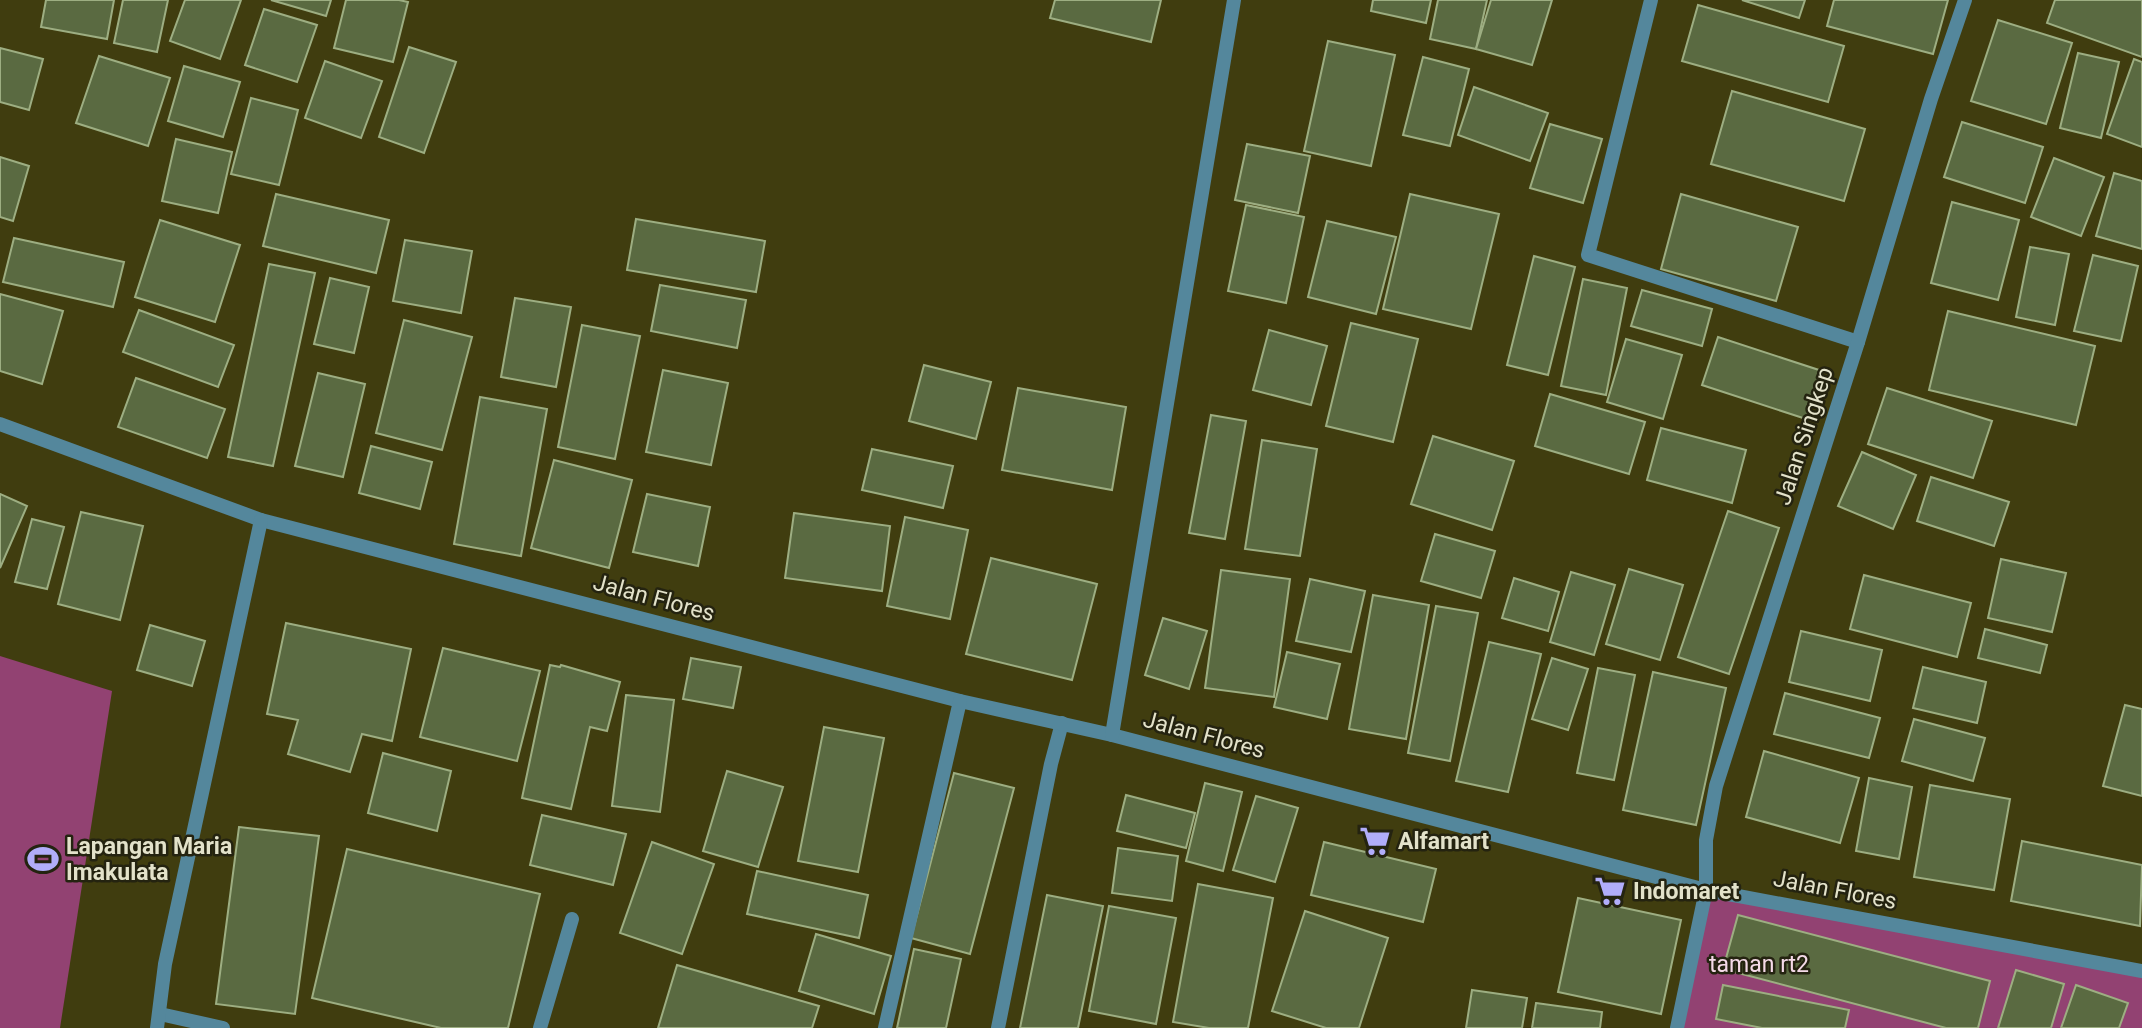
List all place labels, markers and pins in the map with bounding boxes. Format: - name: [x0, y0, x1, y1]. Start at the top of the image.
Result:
- supermarket icon: Alfamart: [1358, 824, 1392, 858]
- place label: Alfamart: [1398, 828, 1489, 855]
- place label: Lapangan Maria Imakulata: [66, 833, 232, 886]
- sports icon: Lapangan Maria Imakulata: [26, 842, 60, 876]
- supermarket icon: Indomaret: [1593, 874, 1627, 908]
- place label: Indomaret: [1633, 878, 1739, 905]

